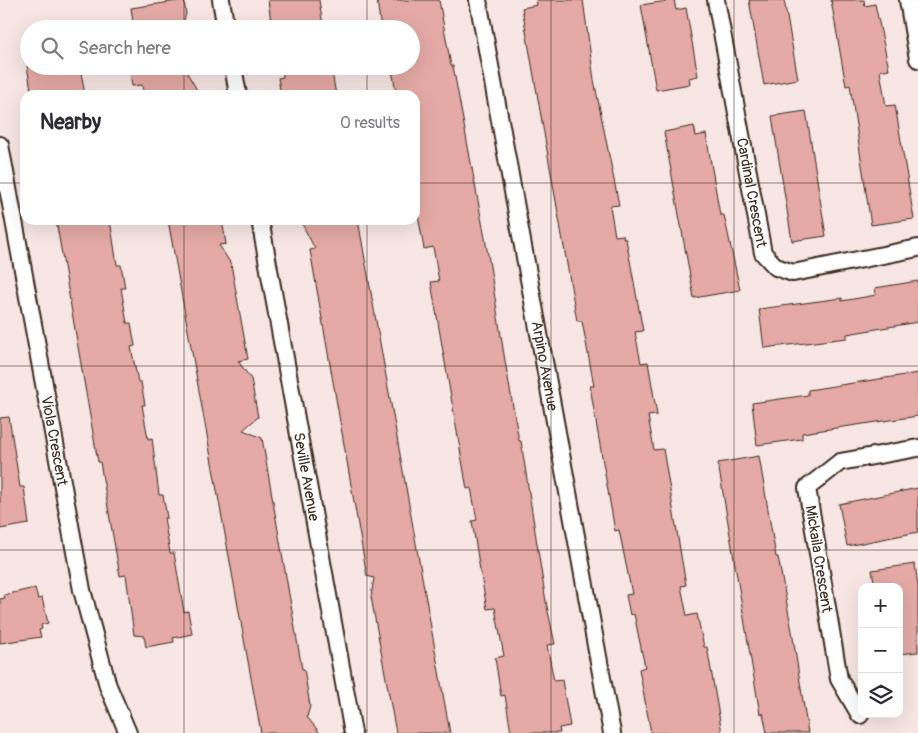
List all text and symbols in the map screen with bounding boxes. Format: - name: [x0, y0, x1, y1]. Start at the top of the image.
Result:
- search box: [20, 20, 420, 75]
- icon: search: [38, 34, 66, 62]
- text: Search here: [78, 36, 171, 60]
- text: Nearby: [40, 109, 101, 136]
- text: 0 results: [340, 113, 400, 133]
- street label: Cardinal Crescent: [732, 136, 771, 250]
- street label: Arpino Avenue: [527, 320, 562, 413]
- street label: Viola Crescent: [36, 395, 72, 489]
- street label: Seville Avenue: [289, 431, 324, 523]
- street label: Mickaila Crescent: [801, 504, 837, 615]
- map controls: [858, 583, 903, 718]
- button: +: [858, 583, 903, 628]
- button: −: [858, 628, 903, 673]
- button: layers: [858, 673, 903, 718]

